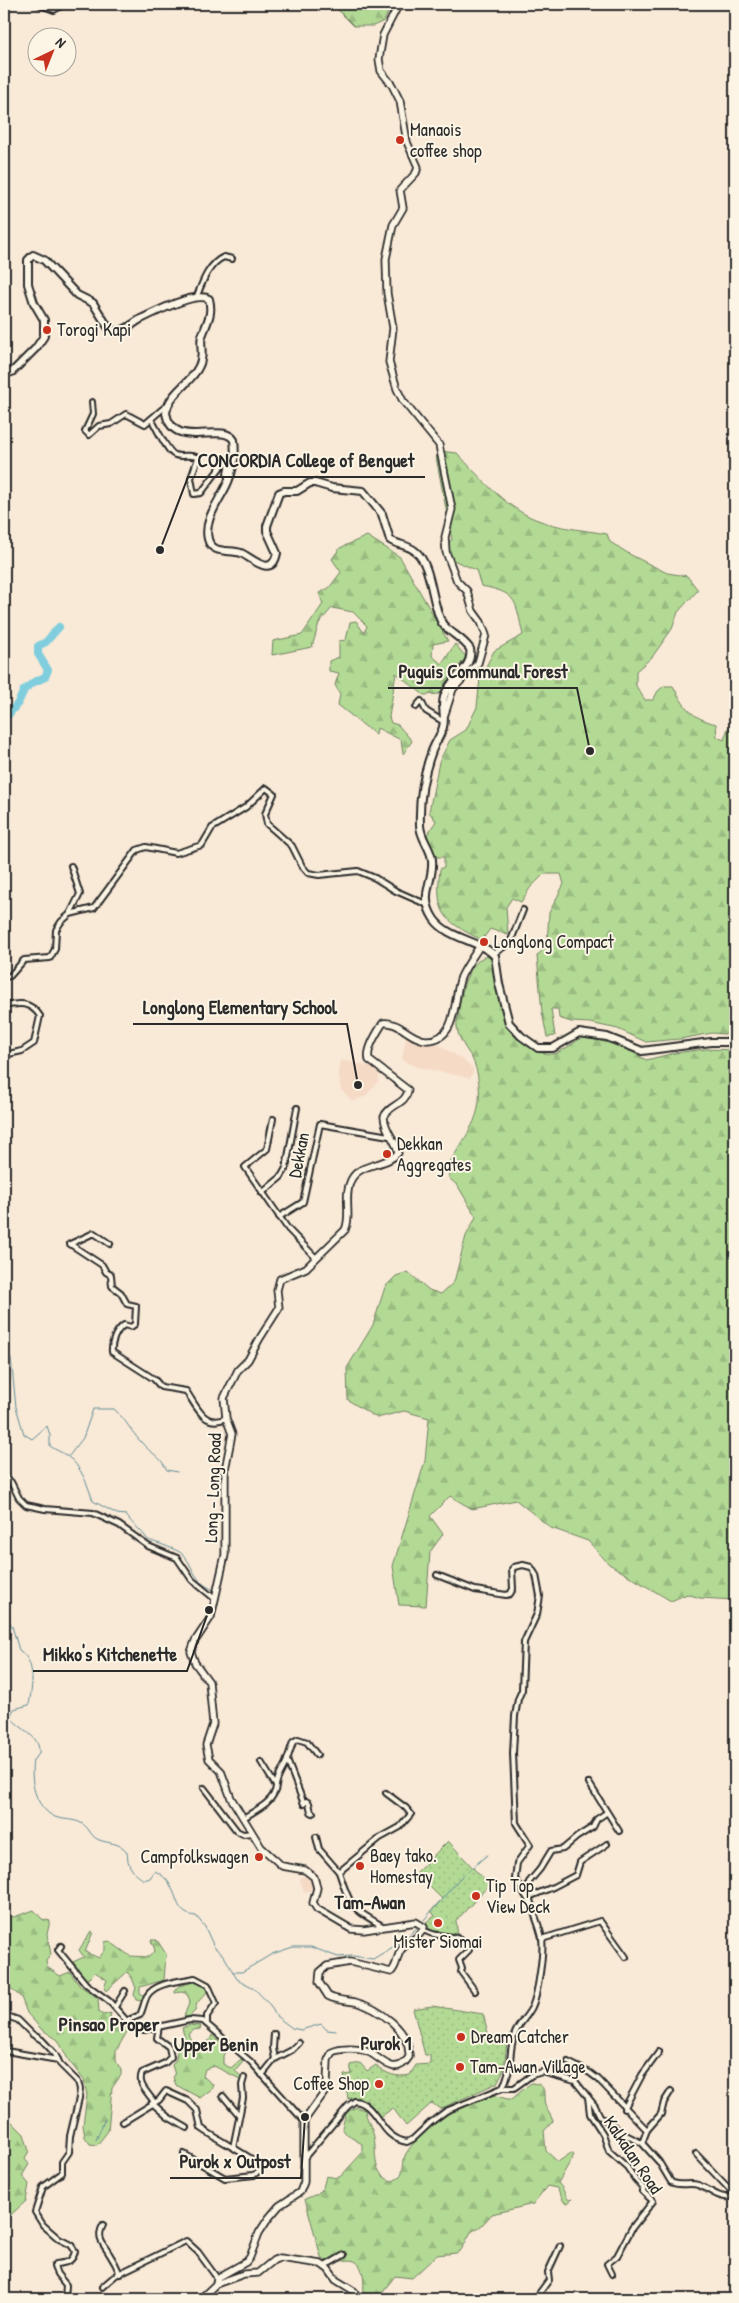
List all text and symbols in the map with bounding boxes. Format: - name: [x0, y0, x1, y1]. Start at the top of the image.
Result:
- north arrow: [28, 28, 78, 78]
- text: N: [52, 33, 71, 52]
- place label: Manaois coffee shop: [410, 117, 482, 163]
- marker: Manaois coffee shop: [394, 134, 406, 146]
- place label: Torogi Kapi: [57, 317, 131, 342]
- marker: Torogi Kapi: [41, 324, 53, 336]
- callout: CONCORDIA College of Benguet: [188, 443, 425, 477]
- text: CONCORDIA College of Benguet: [198, 447, 416, 474]
- callout: Puguis Communal Forest: [388, 654, 577, 688]
- text: Puguis Communal Forest: [398, 658, 569, 685]
- place label: Longlong Compact: [494, 929, 615, 954]
- marker: Longlong Compact: [478, 936, 490, 948]
- callout: Longlong Elementary School: [133, 990, 347, 1024]
- text: Longlong Elementary School: [143, 994, 338, 1021]
- street label: Dekkan: [282, 1130, 315, 1180]
- place label: Dekkan Aggregates: [397, 1131, 471, 1177]
- marker: Dekkan Aggregates: [381, 1148, 393, 1160]
- street label: Long - Long Road: [198, 1433, 227, 1543]
- callout: Mikko's Kitchenette: [33, 1637, 187, 1671]
- text: Mikko's Kitchenette: [43, 1641, 178, 1667]
- place label: Baey tako. Homestay: [370, 1843, 437, 1889]
- place label: Campfolkswagen: [141, 1844, 249, 1869]
- marker: Campfolkswagen: [253, 1851, 265, 1863]
- marker: Baey tako. Homestay: [354, 1860, 366, 1872]
- place label: Tip Top View Deck: [486, 1873, 550, 1919]
- district label: Tam-Awan: [333, 1889, 406, 1915]
- marker: Tip Top View Deck: [470, 1890, 482, 1902]
- marker: Mister Siomai: [432, 1917, 444, 1929]
- place label: Mister Siomai: [394, 1929, 482, 1954]
- district label: Pinsao Proper: [59, 2010, 160, 2038]
- place label: Dream Catcher: [471, 2024, 569, 2049]
- district label: Purok 1: [361, 2030, 412, 2056]
- district label: Upper Benin: [174, 2031, 259, 2058]
- marker: Dream Catcher: [455, 2031, 467, 2043]
- place label: Tam-Awan Village: [470, 2054, 586, 2079]
- marker: Tam-Awan Village: [454, 2061, 466, 2073]
- place label: Coffee Shop: [293, 2071, 369, 2096]
- marker: Coffee Shop: [373, 2078, 385, 2090]
- street label: Kalkalan Road: [598, 2111, 669, 2199]
- callout: Purok x Outpost: [170, 2144, 301, 2178]
- text: Purok x Outpost: [179, 2148, 292, 2175]

